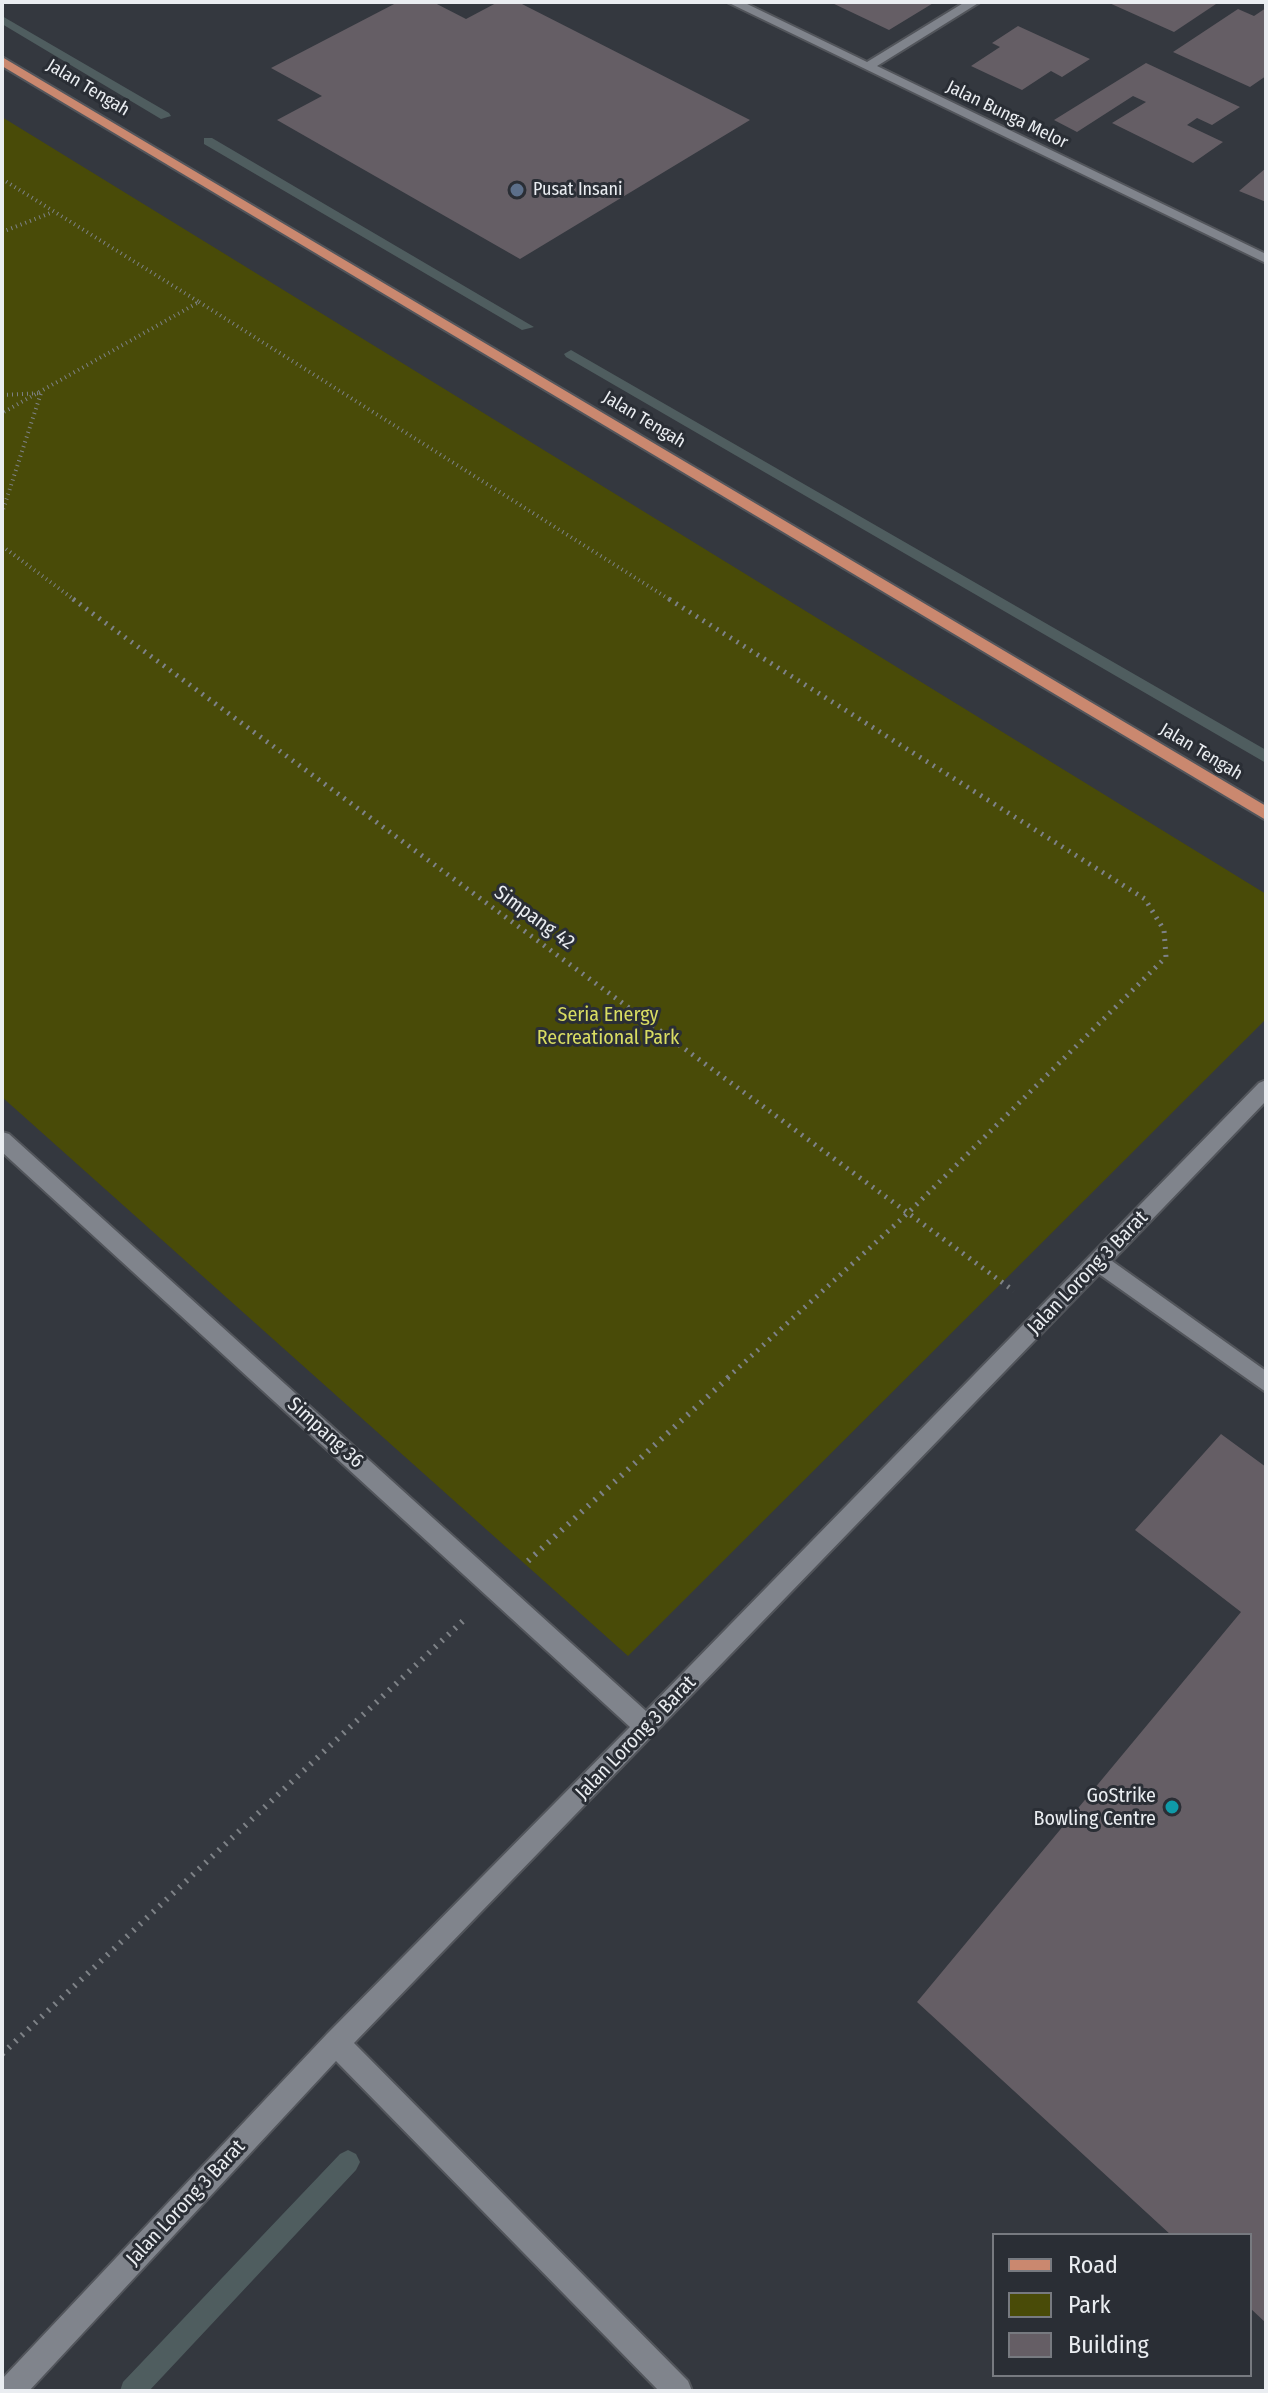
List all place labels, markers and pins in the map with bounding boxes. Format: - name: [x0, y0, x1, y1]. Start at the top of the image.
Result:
- place label: Pusat Insani: [533, 179, 622, 201]
- marker: Pusat Insani: [508, 181, 526, 199]
- place label: GoStrike Bowling Centre: [1033, 1784, 1156, 1831]
- marker: GoStrike Bowling Centre: [1163, 1798, 1181, 1816]

